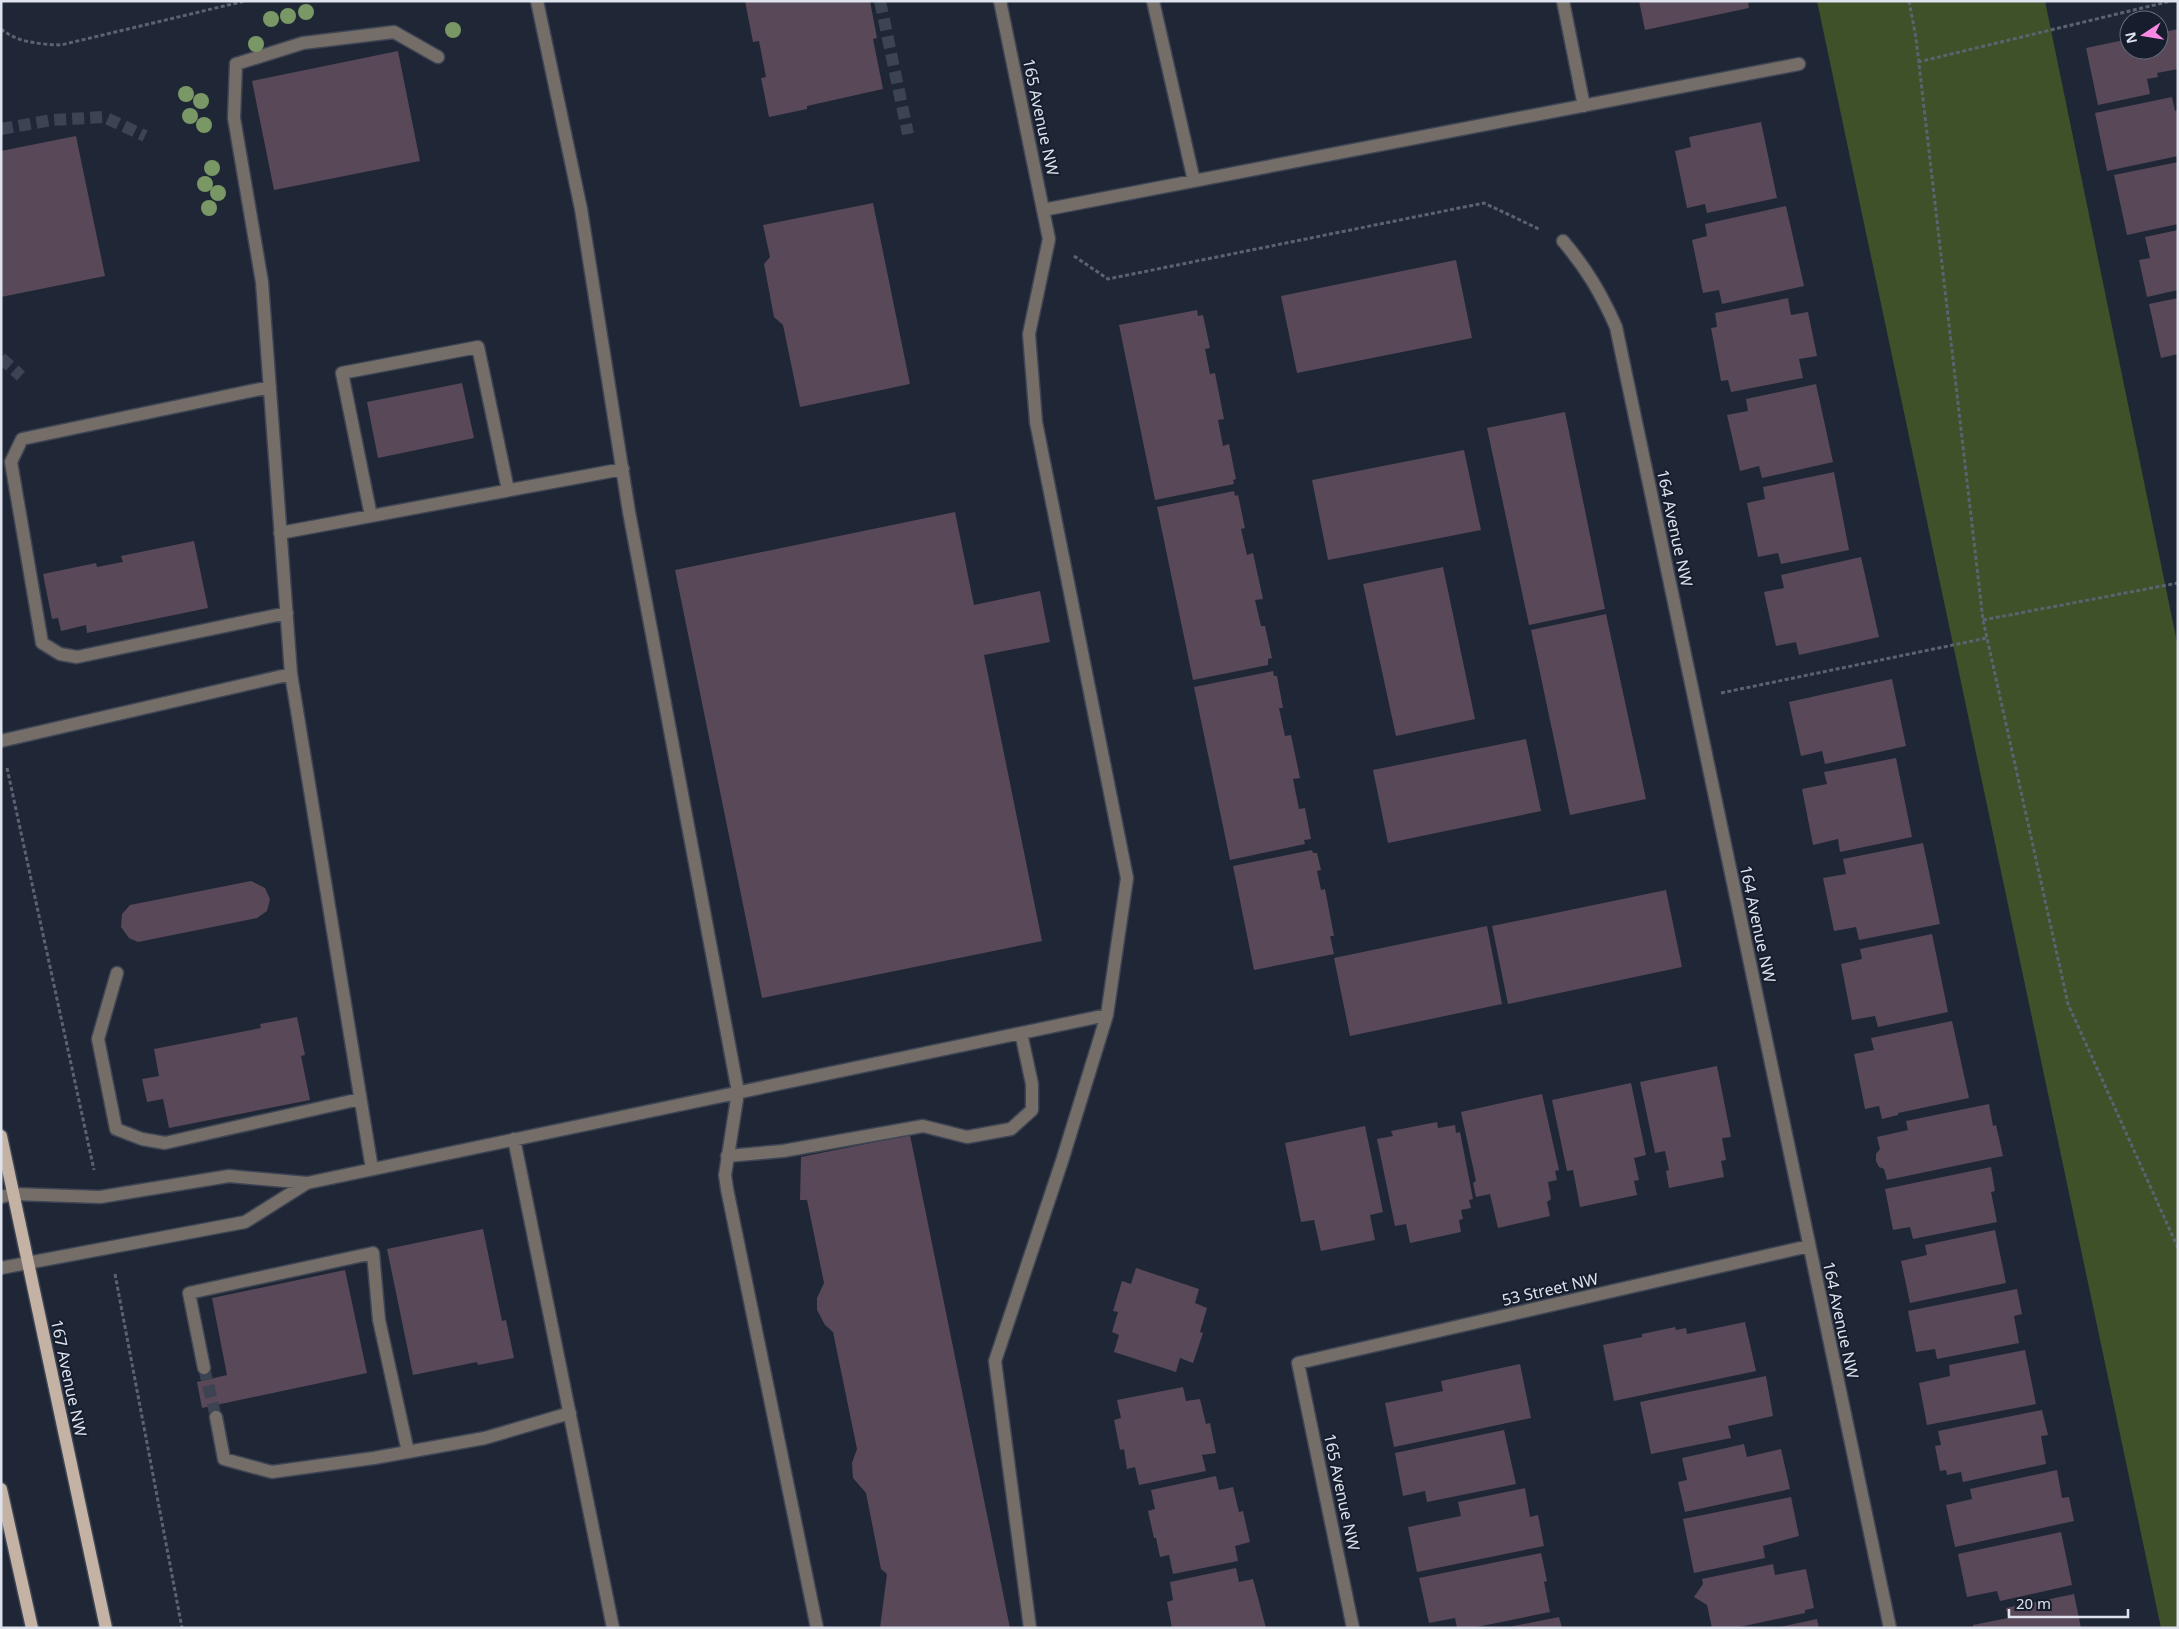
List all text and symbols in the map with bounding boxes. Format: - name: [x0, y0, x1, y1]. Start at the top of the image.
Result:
- north arrow: [2119, 10, 2169, 60]
- text: N: [2120, 30, 2141, 45]
- street label: 165 Avenue NW: [1018, 57, 1064, 178]
- street label: 164 Avenue NW: [1652, 468, 1698, 589]
- street label: 164 Avenue NW: [1735, 864, 1781, 985]
- street label: 164 Avenue NW: [1818, 1260, 1864, 1381]
- street label: 53 Street NW: [1500, 1267, 1600, 1311]
- street label: 167 Avenue NW: [46, 1318, 92, 1439]
- street label: 165 Avenue NW: [1319, 1432, 1365, 1553]
- scale bar: [2009, 1586, 2128, 1618]
- text: 20 m: [2016, 1593, 2051, 1613]

